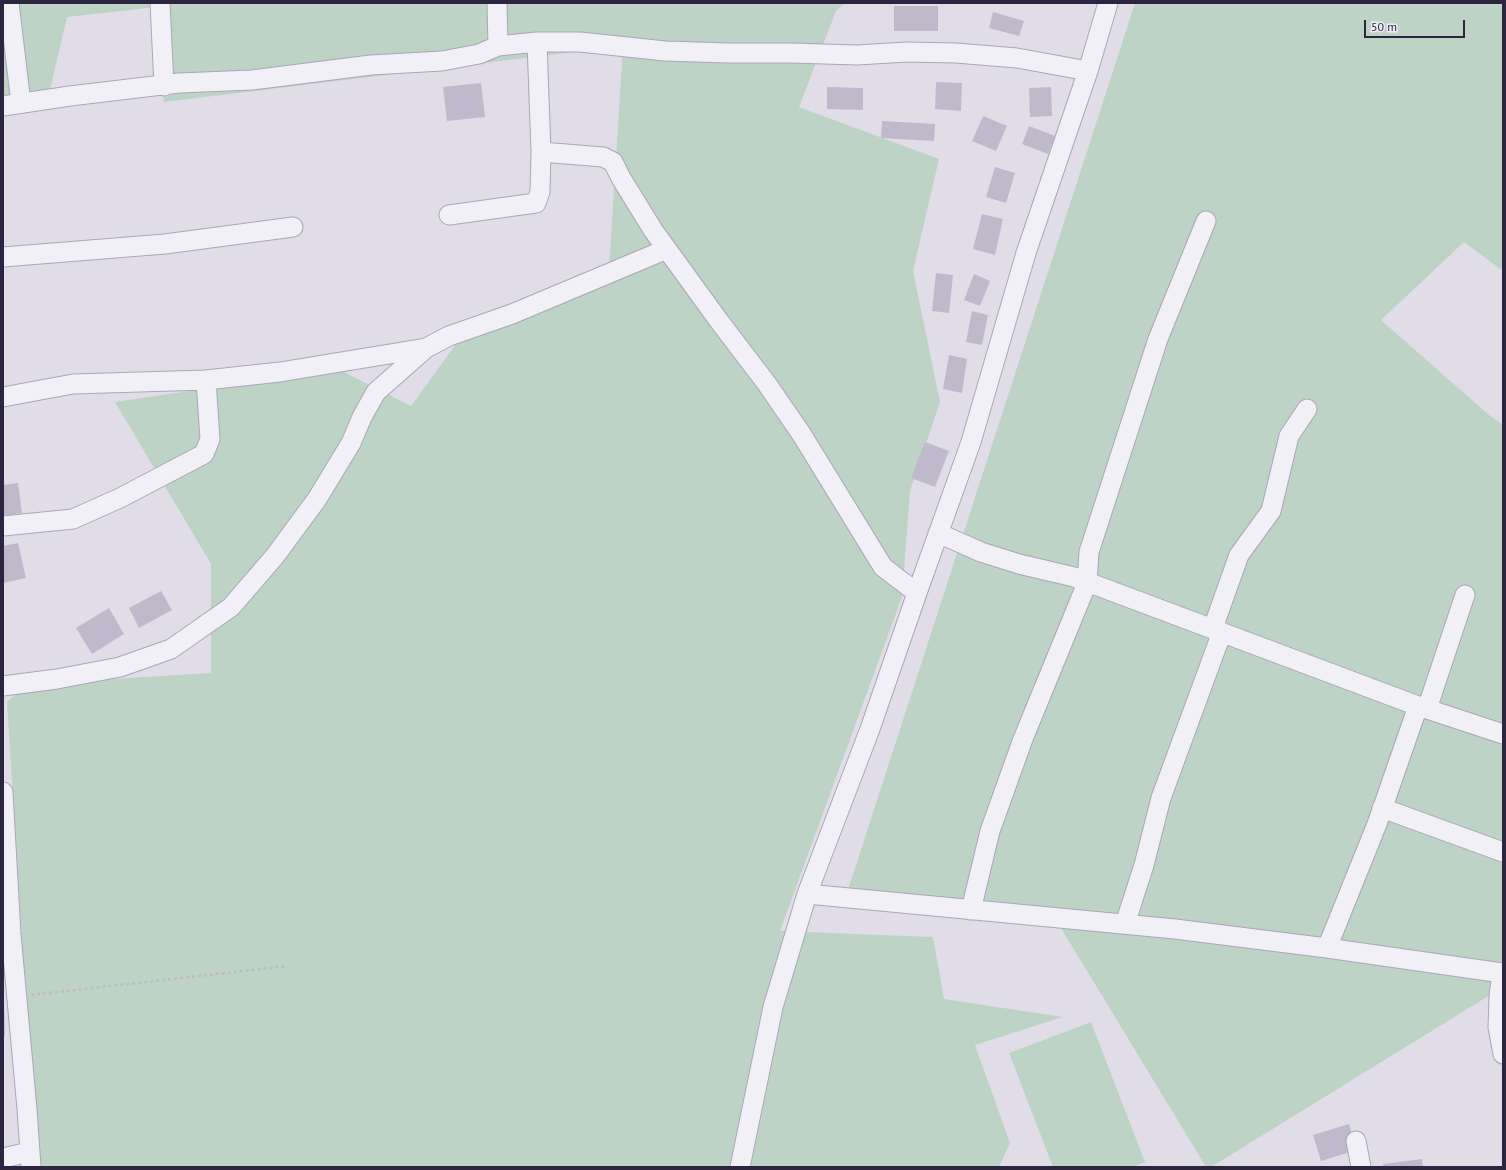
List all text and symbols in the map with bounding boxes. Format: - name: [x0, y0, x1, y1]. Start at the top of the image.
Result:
- scale bar: [1366, 12, 1467, 38]
- text: 50 m: [1371, 19, 1397, 34]

